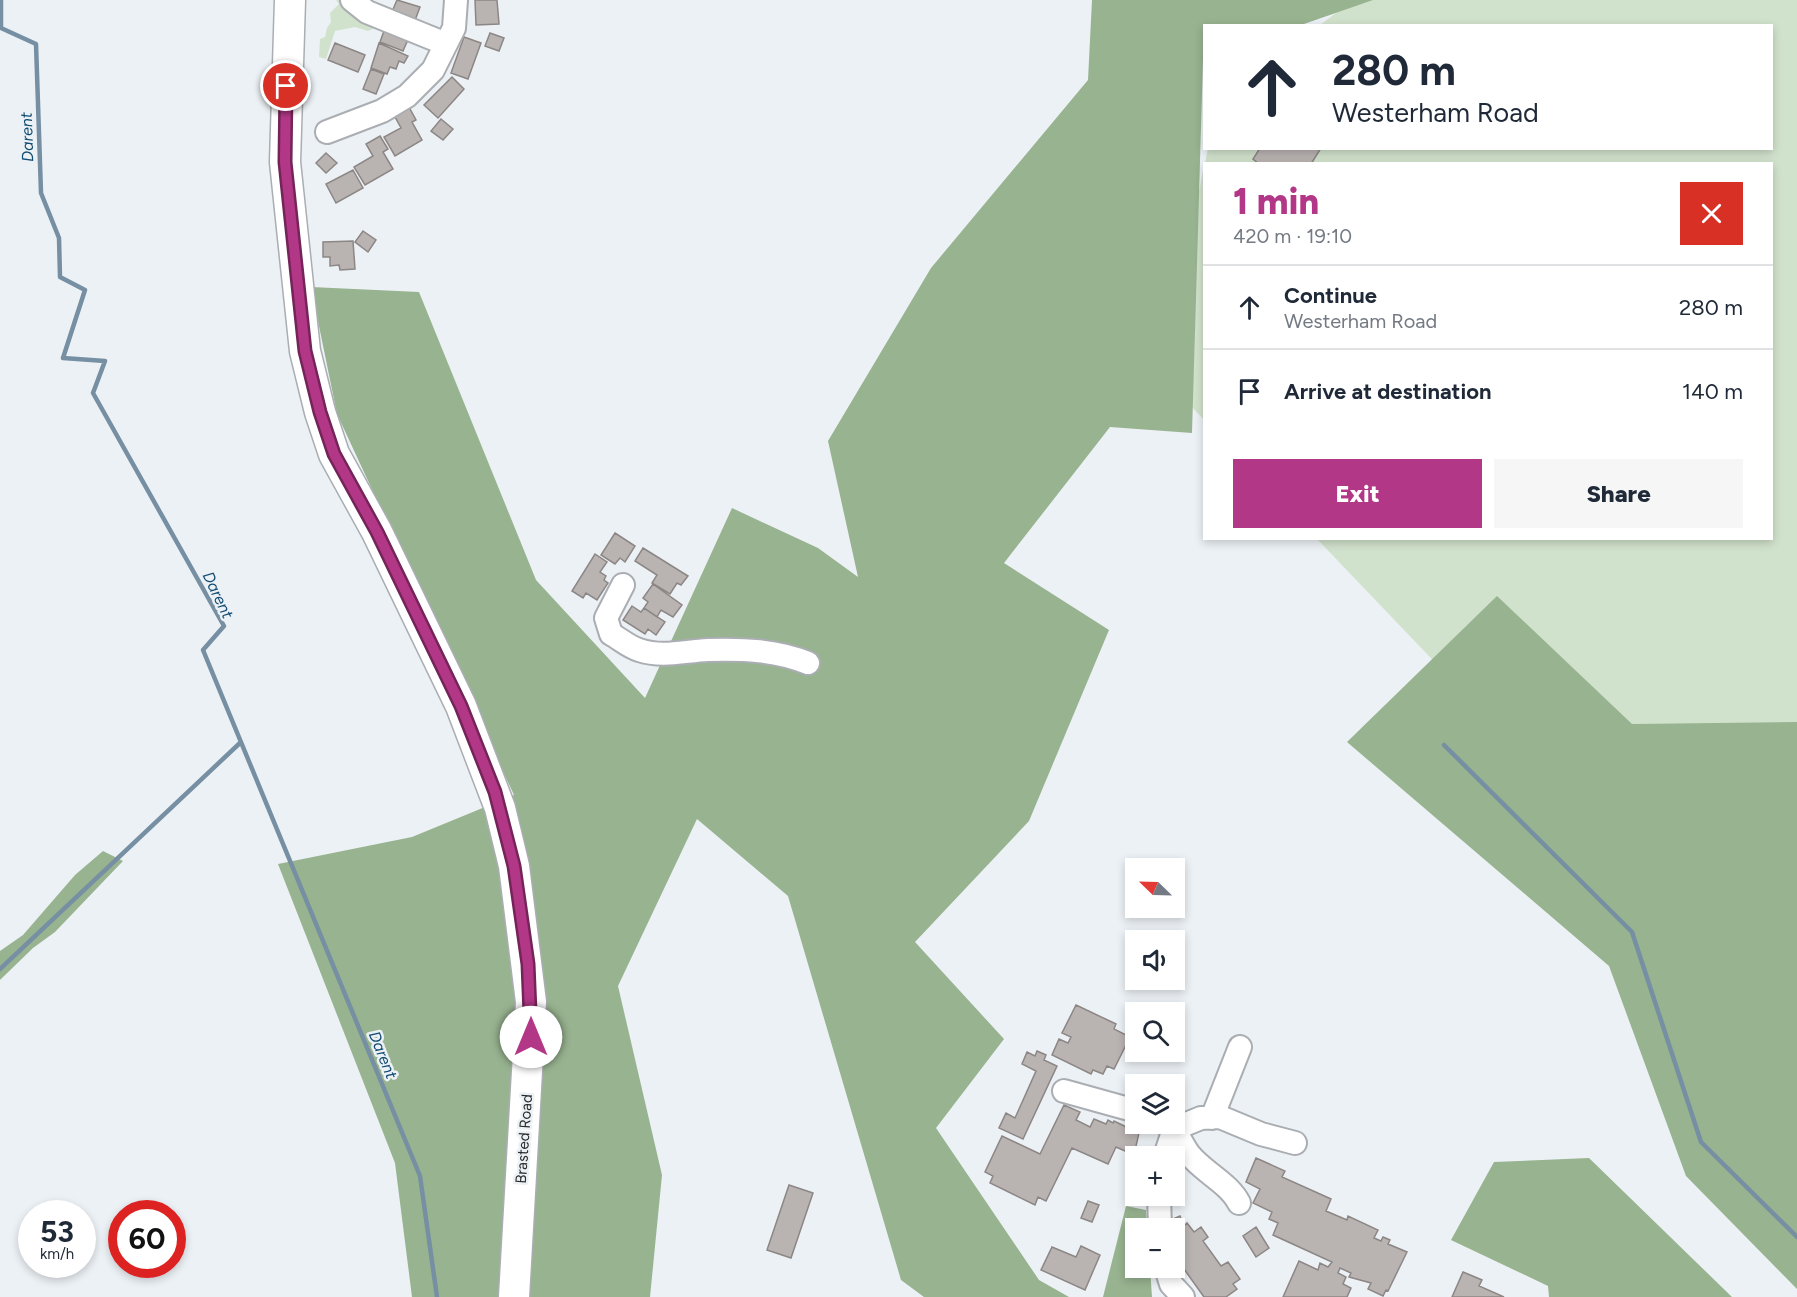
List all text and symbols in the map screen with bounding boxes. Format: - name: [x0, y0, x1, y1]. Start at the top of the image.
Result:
- text: 280 m: [1332, 45, 1456, 96]
- icon: ahead: [1233, 48, 1311, 126]
- pin: [260, 60, 311, 111]
- icon: arrive: [269, 69, 302, 102]
- text: Westerham Road: [1332, 96, 1539, 129]
- water label: Darent: [17, 111, 37, 162]
- text: 1 min: [1233, 180, 1319, 223]
- button: close: [1680, 182, 1743, 245]
- text: 420 m · 19:10: [1233, 224, 1352, 248]
- text: Continue: [1284, 282, 1377, 309]
- icon: ahead: [1233, 291, 1266, 324]
- text: 280 m: [1679, 294, 1743, 321]
- text: Westerham Road: [1284, 309, 1437, 333]
- icon: arrive: [1233, 375, 1266, 408]
- text: Arrive at destination: [1284, 378, 1492, 405]
- text: 140 m: [1682, 378, 1743, 405]
- button: Exit: [1233, 459, 1482, 528]
- button: Share: [1494, 459, 1743, 528]
- water label: Darent: [199, 568, 238, 622]
- north arrow: [1125, 858, 1185, 918]
- map controls: [1125, 858, 1185, 1278]
- button: sound: [1125, 930, 1185, 990]
- button: search: [1125, 1002, 1185, 1062]
- position arrow: [499, 1005, 563, 1069]
- water label: Darent: [365, 1028, 401, 1082]
- button: layers: [1125, 1074, 1185, 1134]
- street label: Brasted Road: [512, 1094, 536, 1184]
- button: +: [1125, 1146, 1185, 1206]
- speed limit sign: 60: [108, 1200, 186, 1278]
- text: 53: [40, 1213, 74, 1250]
- button: −: [1125, 1218, 1185, 1278]
- text: km/h: [40, 1245, 74, 1263]

